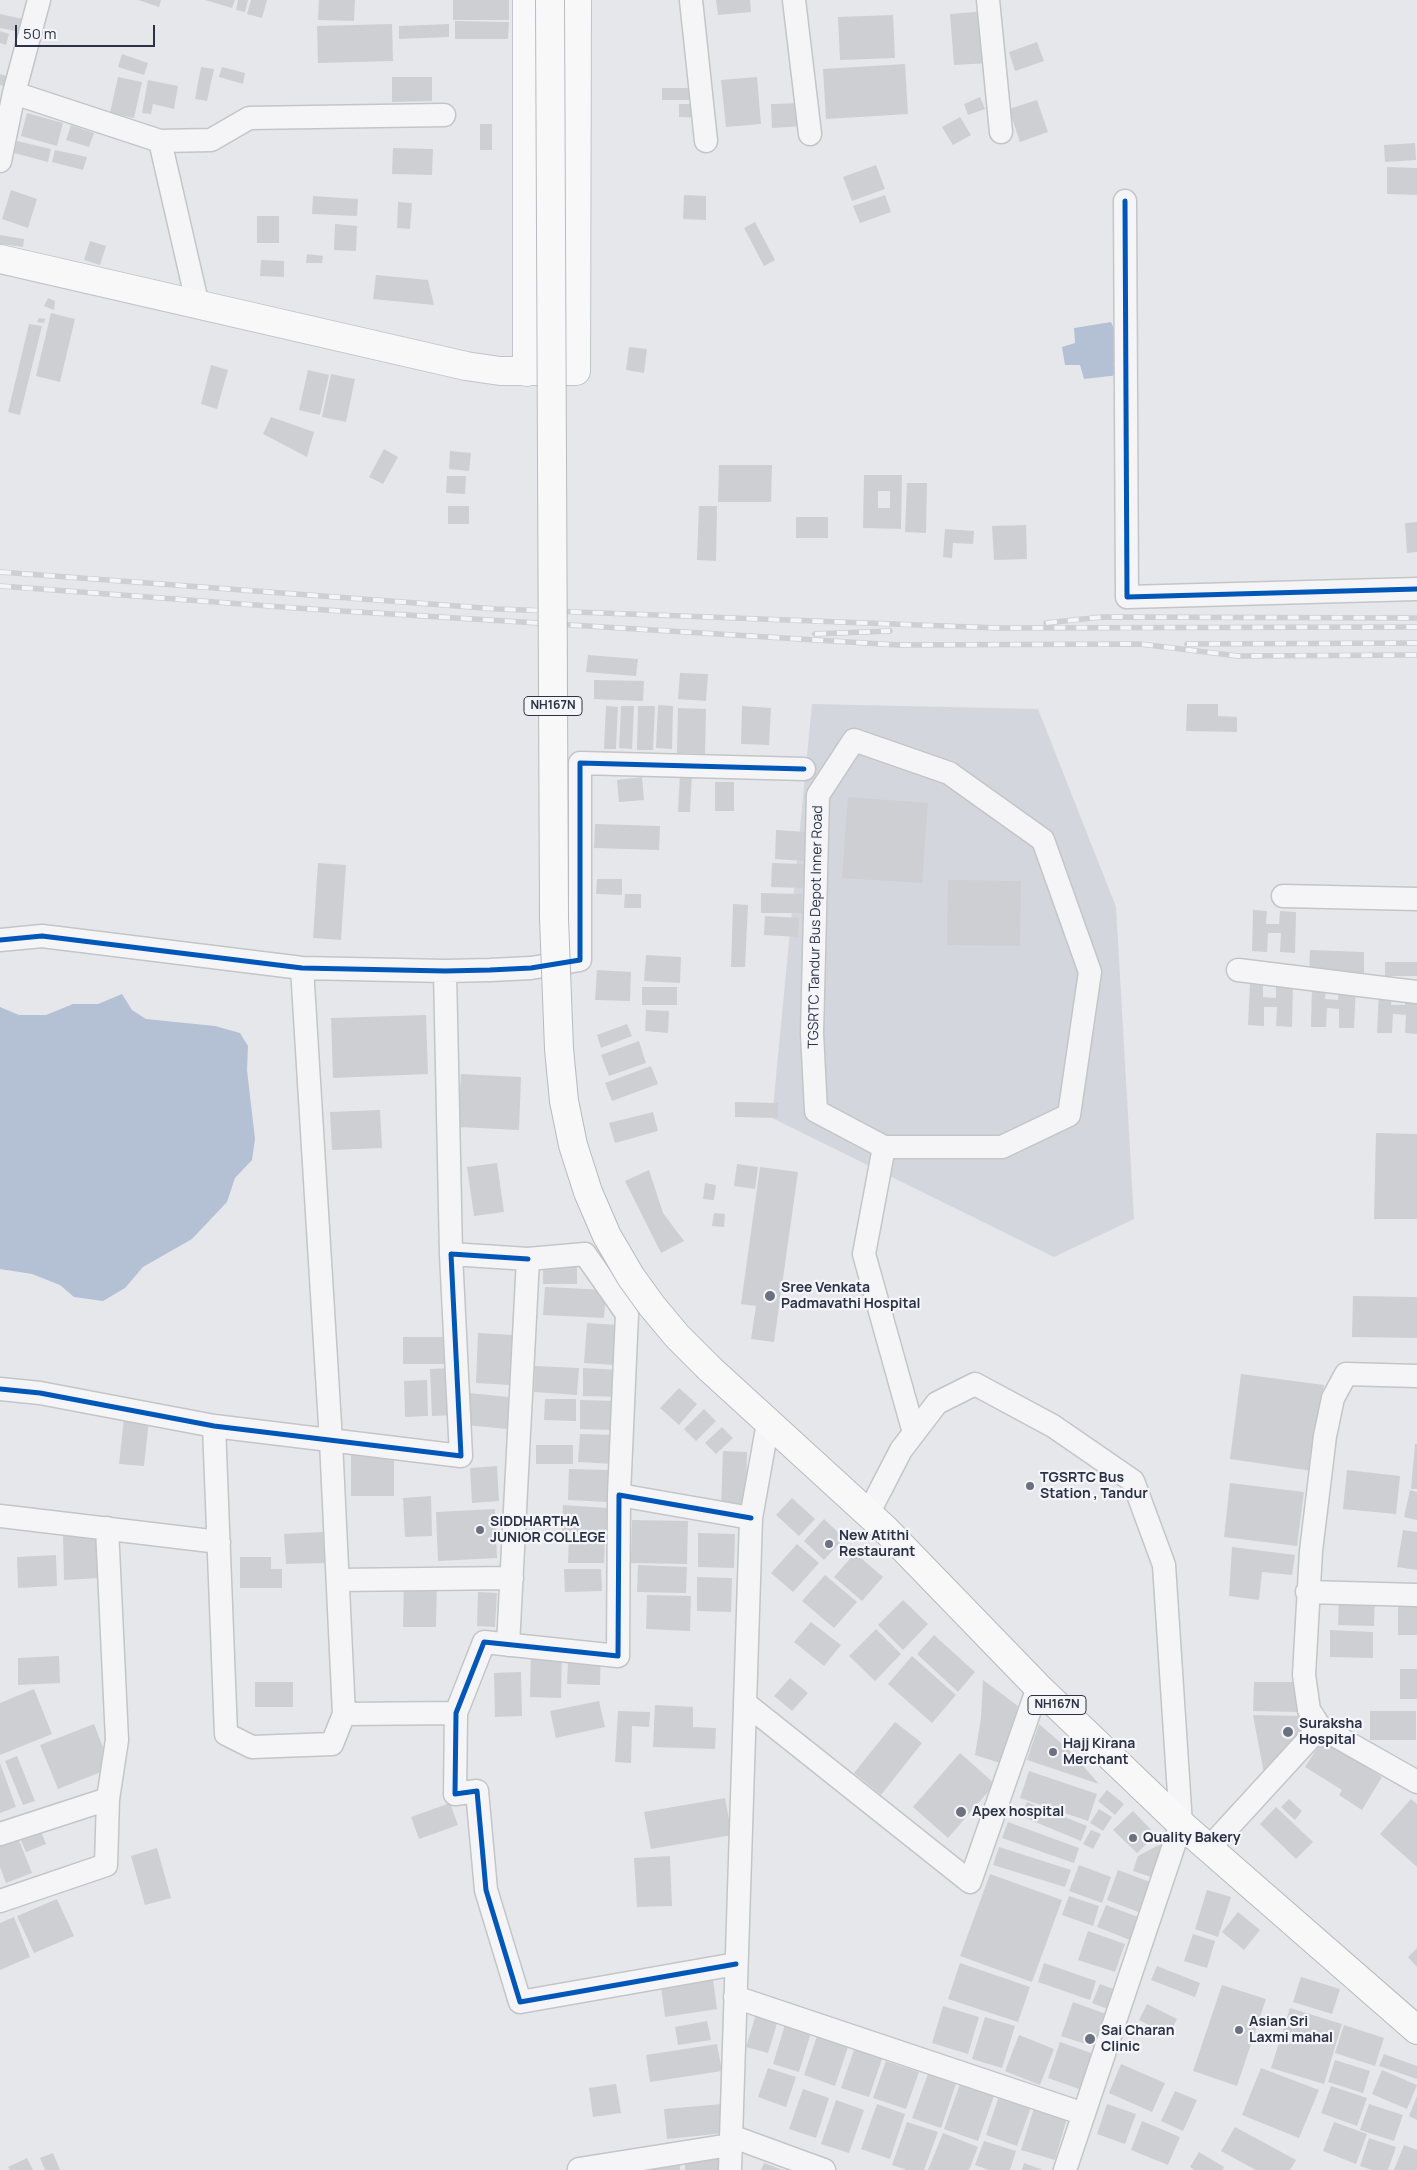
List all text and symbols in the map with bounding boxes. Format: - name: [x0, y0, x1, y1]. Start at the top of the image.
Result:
- scale bar: [18, 15, 158, 47]
- text: 50 m: [23, 23, 57, 44]
- road number: NH167N: [524, 696, 582, 716]
- street label: TGSRTC Tandur Bus Depot Inner Road: [805, 805, 827, 1049]
- place label: Sree Venkata Padmavathi Hospital: [781, 1280, 921, 1312]
- marker: Sree Venkata Padmavathi Hospital: [763, 1289, 777, 1303]
- place label: TGSRTC Bus Station , Tandur: [1040, 1470, 1148, 1502]
- marker: TGSRTC Bus Station , Tandur: [1024, 1480, 1036, 1492]
- place label: SIDDHARTHA JUNIOR COLLEGE: [490, 1514, 606, 1546]
- marker: SIDDHARTHA JUNIOR COLLEGE: [474, 1524, 486, 1536]
- place label: New Atithi Restaurant: [839, 1528, 915, 1560]
- marker: New Atithi Restaurant: [823, 1538, 835, 1550]
- road number: NH167N: [1028, 1696, 1086, 1714]
- place label: Suraksha Hospital: [1299, 1716, 1362, 1748]
- marker: Suraksha Hospital: [1281, 1725, 1295, 1739]
- place label: Hajj Kirana Merchant: [1063, 1736, 1135, 1768]
- marker: Hajj Kirana Merchant: [1047, 1746, 1059, 1758]
- place label: Apex hospital: [972, 1804, 1064, 1820]
- marker: Apex hospital: [954, 1805, 968, 1819]
- place label: Quality Bakery: [1143, 1830, 1241, 1846]
- marker: Quality Bakery: [1127, 1832, 1139, 1844]
- place label: Asian Sri Laxmi mahal: [1249, 2014, 1333, 2046]
- place label: Sai Charan Clinic: [1101, 2023, 1174, 2056]
- marker: Asian Sri Laxmi mahal: [1233, 2024, 1245, 2036]
- marker: Sai Charan Clinic: [1083, 2032, 1097, 2046]

